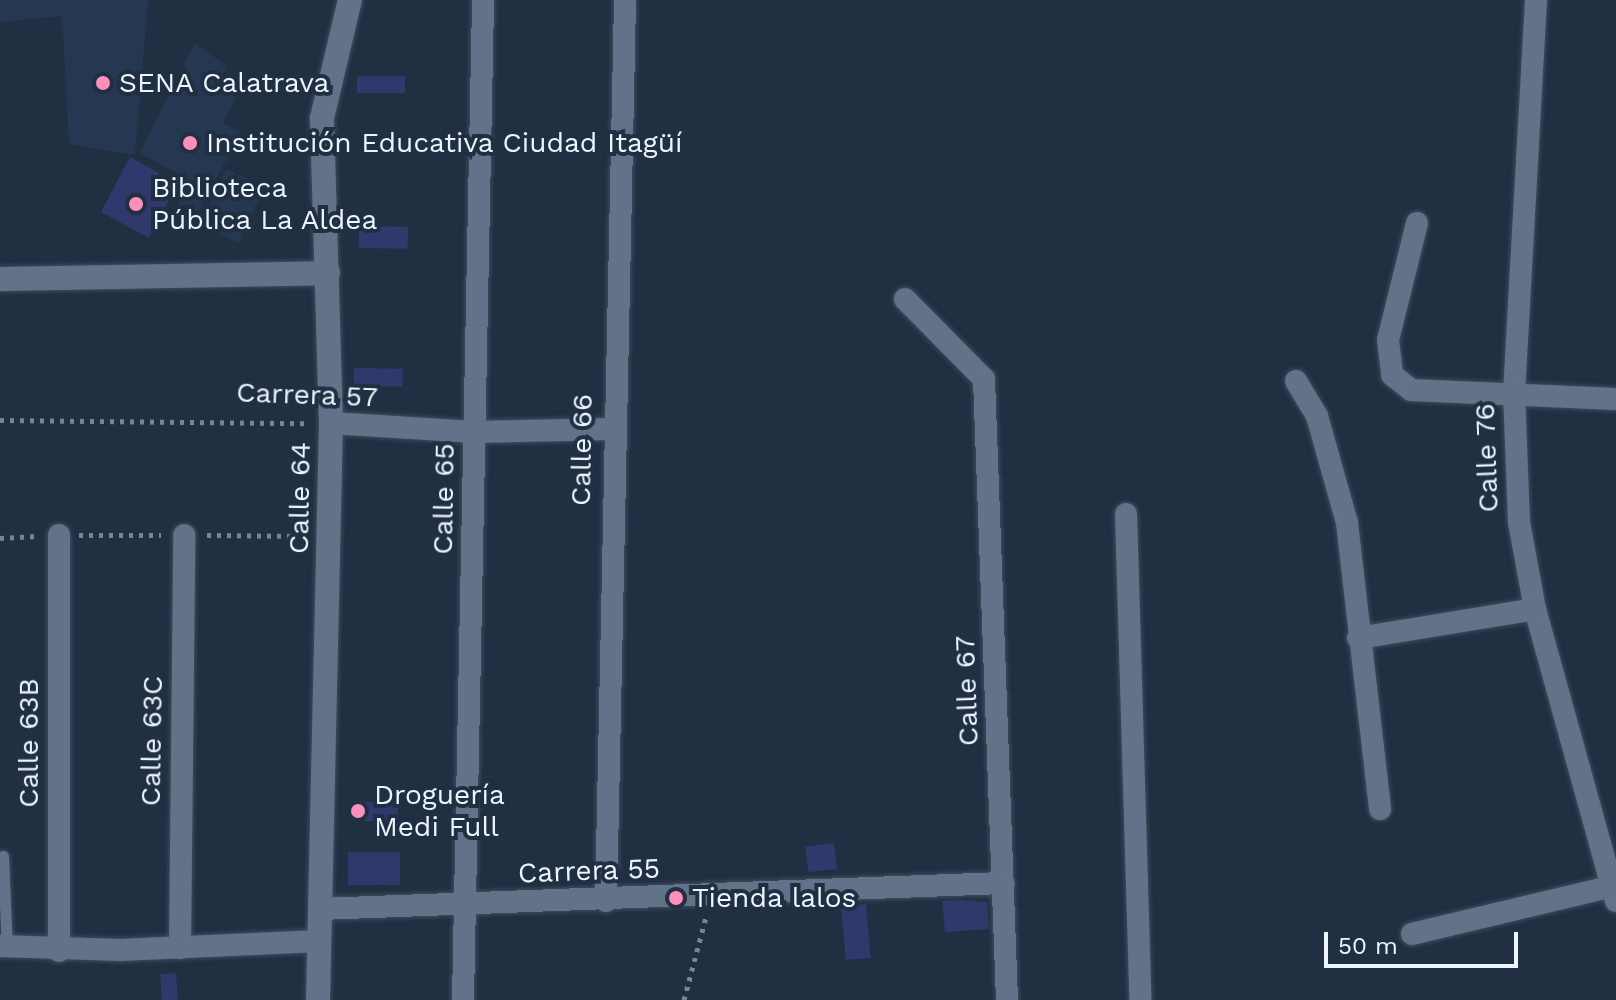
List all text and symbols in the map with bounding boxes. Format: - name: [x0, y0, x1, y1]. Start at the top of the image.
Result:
- place label: SENA Calatrava: [119, 66, 330, 100]
- marker: SENA Calatrava: [94, 74, 112, 92]
- place label: Institución Educativa Ciudad Itagüí: [206, 126, 683, 160]
- marker: Institución Educativa Ciudad Itagüí: [181, 134, 199, 152]
- place label: Biblioteca Pública La Aldea: [152, 171, 380, 237]
- marker: Biblioteca Pública La Aldea: [127, 195, 145, 213]
- street label: Carrera 57: [235, 376, 379, 414]
- street label: Calle 66: [564, 394, 600, 506]
- street label: Calle 76: [1468, 402, 1506, 514]
- street label: Calle 64: [282, 442, 318, 554]
- street label: Calle 65: [426, 443, 462, 555]
- street label: Calle 67: [948, 635, 986, 747]
- street label: Calle 63C: [134, 675, 170, 807]
- street label: Calle 63B: [12, 678, 46, 808]
- place label: Droguería Medi Full: [374, 778, 505, 844]
- marker: Droguería Medi Full: [349, 802, 367, 820]
- street label: Carrera 55: [517, 852, 661, 890]
- place label: Tienda lalos: [692, 881, 857, 915]
- marker: Tienda lalos: [667, 889, 685, 907]
- scale bar: [1328, 916, 1522, 966]
- text: 50 m: [1338, 932, 1398, 960]

